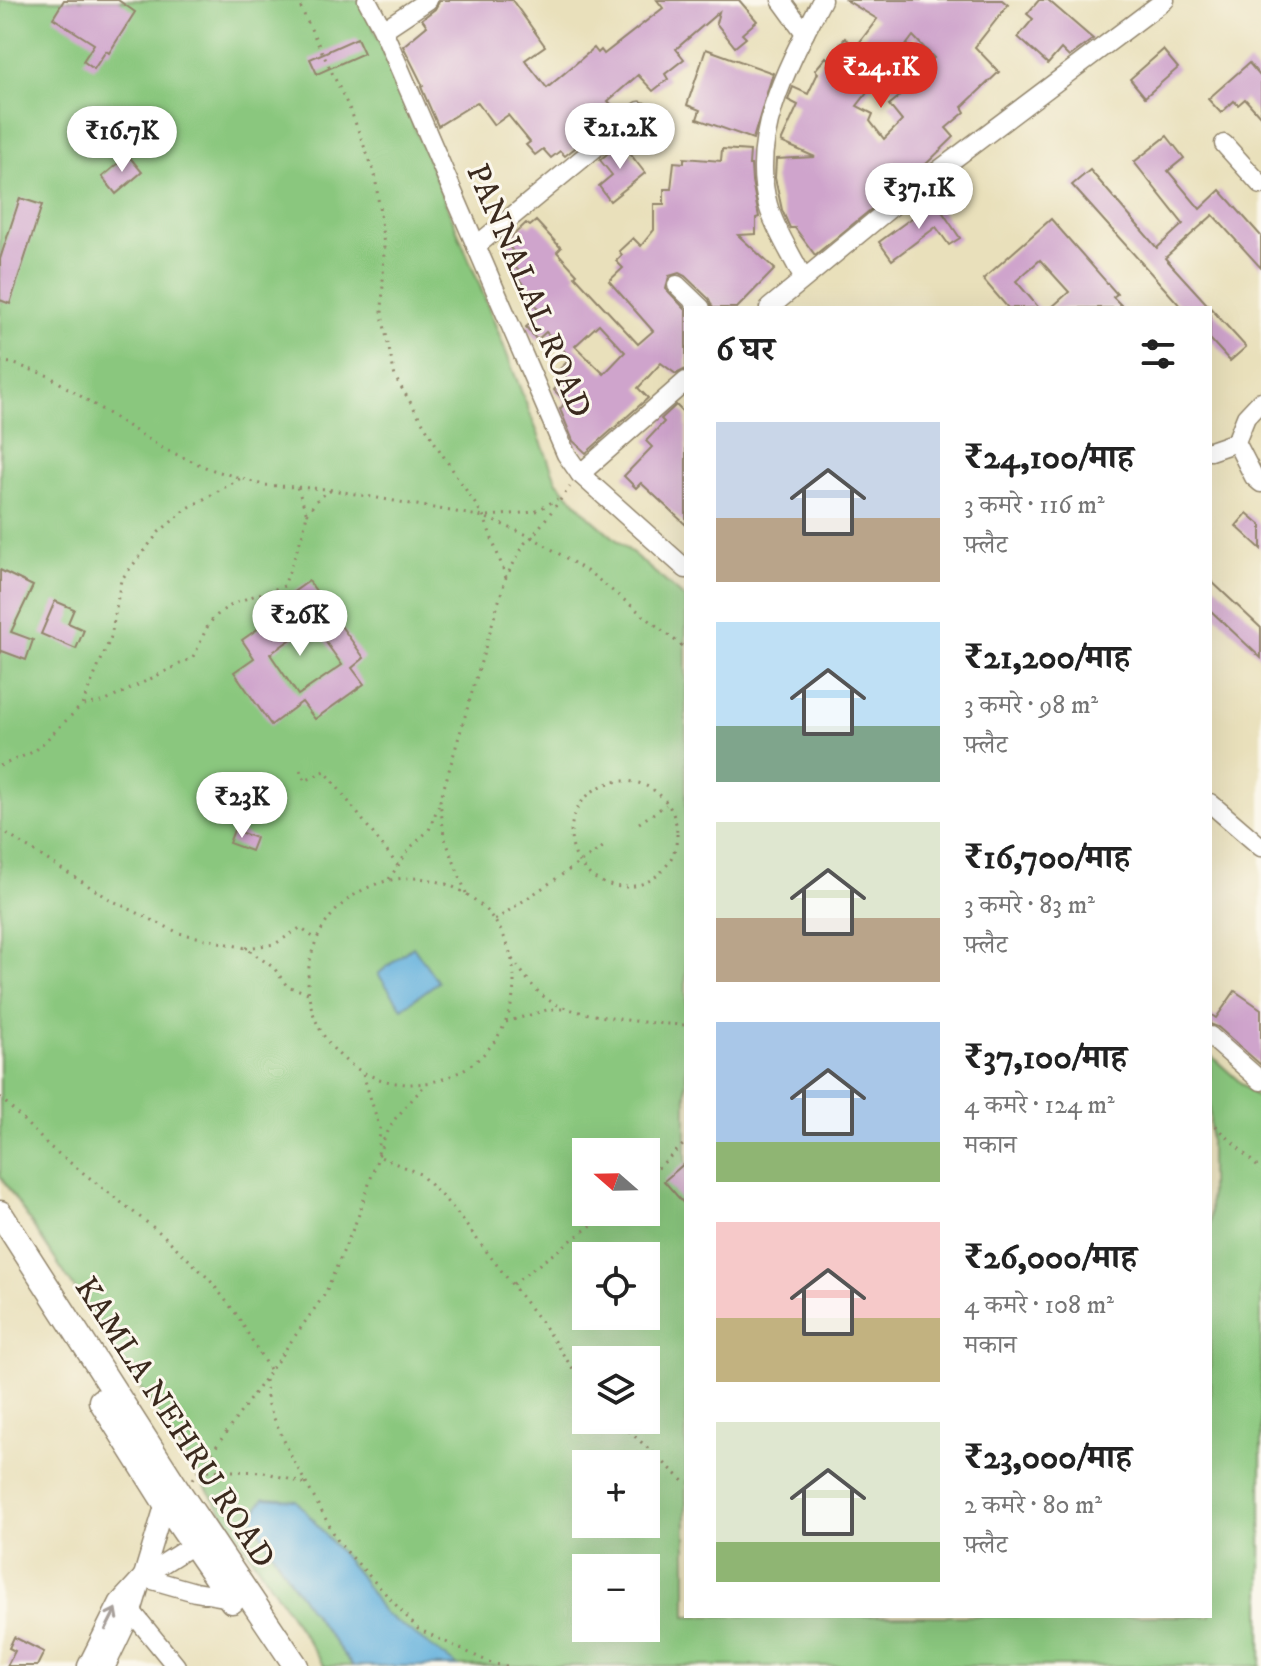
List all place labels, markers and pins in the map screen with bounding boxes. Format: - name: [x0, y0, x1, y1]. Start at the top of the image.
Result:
- pin: ₹24.1K: [816, 42, 946, 110]
- pin: ₹21.2K: [555, 103, 685, 171]
- pin: ₹16.7K: [57, 106, 187, 174]
- pin: ₹37.1K: [854, 163, 984, 231]
- pin: ₹26K: [253, 590, 347, 658]
- pin: ₹23K: [195, 772, 289, 840]

